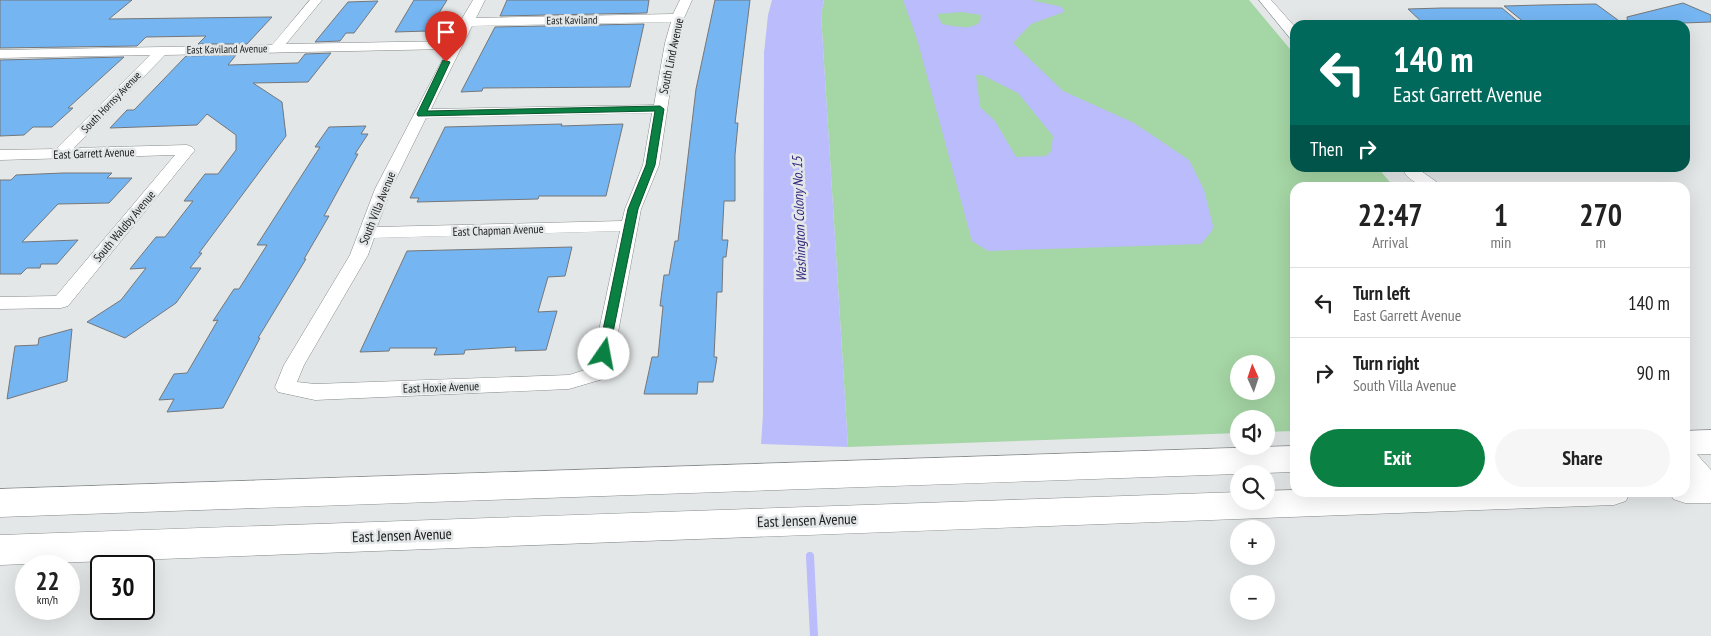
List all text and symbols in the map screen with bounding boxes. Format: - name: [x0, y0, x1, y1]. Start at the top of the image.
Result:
- pin: [425, 11, 467, 62]
- street label: East Kaviland: [546, 13, 598, 27]
- street label: South Lind Avenue: [656, 17, 686, 95]
- icon: arrive: [432, 18, 460, 46]
- text: 140 m: [1393, 36, 1474, 82]
- icon: left: [1310, 40, 1375, 105]
- street label: East Kaviland Avenue: [186, 41, 268, 57]
- street label: South Hornsy Avenue: [78, 68, 144, 136]
- text: East Garrett Avenue: [1393, 80, 1542, 108]
- icon: right: [1353, 135, 1381, 163]
- text: Then: [1310, 137, 1343, 161]
- street label: East Garrett Avenue: [53, 144, 135, 162]
- water label: Washington Colony No. 15: [788, 154, 810, 282]
- street label: South Villa Avenue: [356, 169, 398, 247]
- street label: South Waldby Avenue: [90, 187, 158, 265]
- text: 22:47: [1358, 195, 1423, 234]
- text: 1: [1494, 195, 1508, 234]
- text: 270: [1579, 195, 1622, 234]
- street label: East Chapman Avenue: [452, 221, 544, 239]
- text: Arrival: [1372, 232, 1408, 252]
- text: min: [1490, 232, 1511, 252]
- text: m: [1595, 232, 1606, 252]
- text: Turn left: [1353, 281, 1410, 305]
- icon: left: [1310, 289, 1338, 317]
- text: 140 m: [1628, 291, 1670, 315]
- text: East Garrett Avenue: [1353, 305, 1461, 325]
- position arrow: [577, 327, 629, 379]
- text: Turn right: [1353, 351, 1419, 375]
- north arrow: [1230, 355, 1275, 400]
- map controls: [1230, 355, 1275, 620]
- icon: right: [1310, 359, 1338, 387]
- text: 90 m: [1637, 361, 1670, 385]
- text: South Villa Avenue: [1353, 375, 1456, 395]
- street label: East Hoxie Avenue: [403, 378, 479, 396]
- button: sound: [1230, 410, 1275, 455]
- button: Exit: [1310, 429, 1485, 487]
- button: Share: [1495, 429, 1670, 487]
- button: search: [1230, 465, 1275, 510]
- street label: East Jensen Avenue: [757, 509, 857, 531]
- button: +: [1230, 520, 1275, 565]
- street label: East Jensen Avenue: [352, 524, 452, 546]
- speed limit sign: 30: [90, 555, 155, 620]
- text: 22: [36, 565, 59, 597]
- button: −: [1230, 575, 1275, 620]
- text: km/h: [37, 592, 58, 607]

